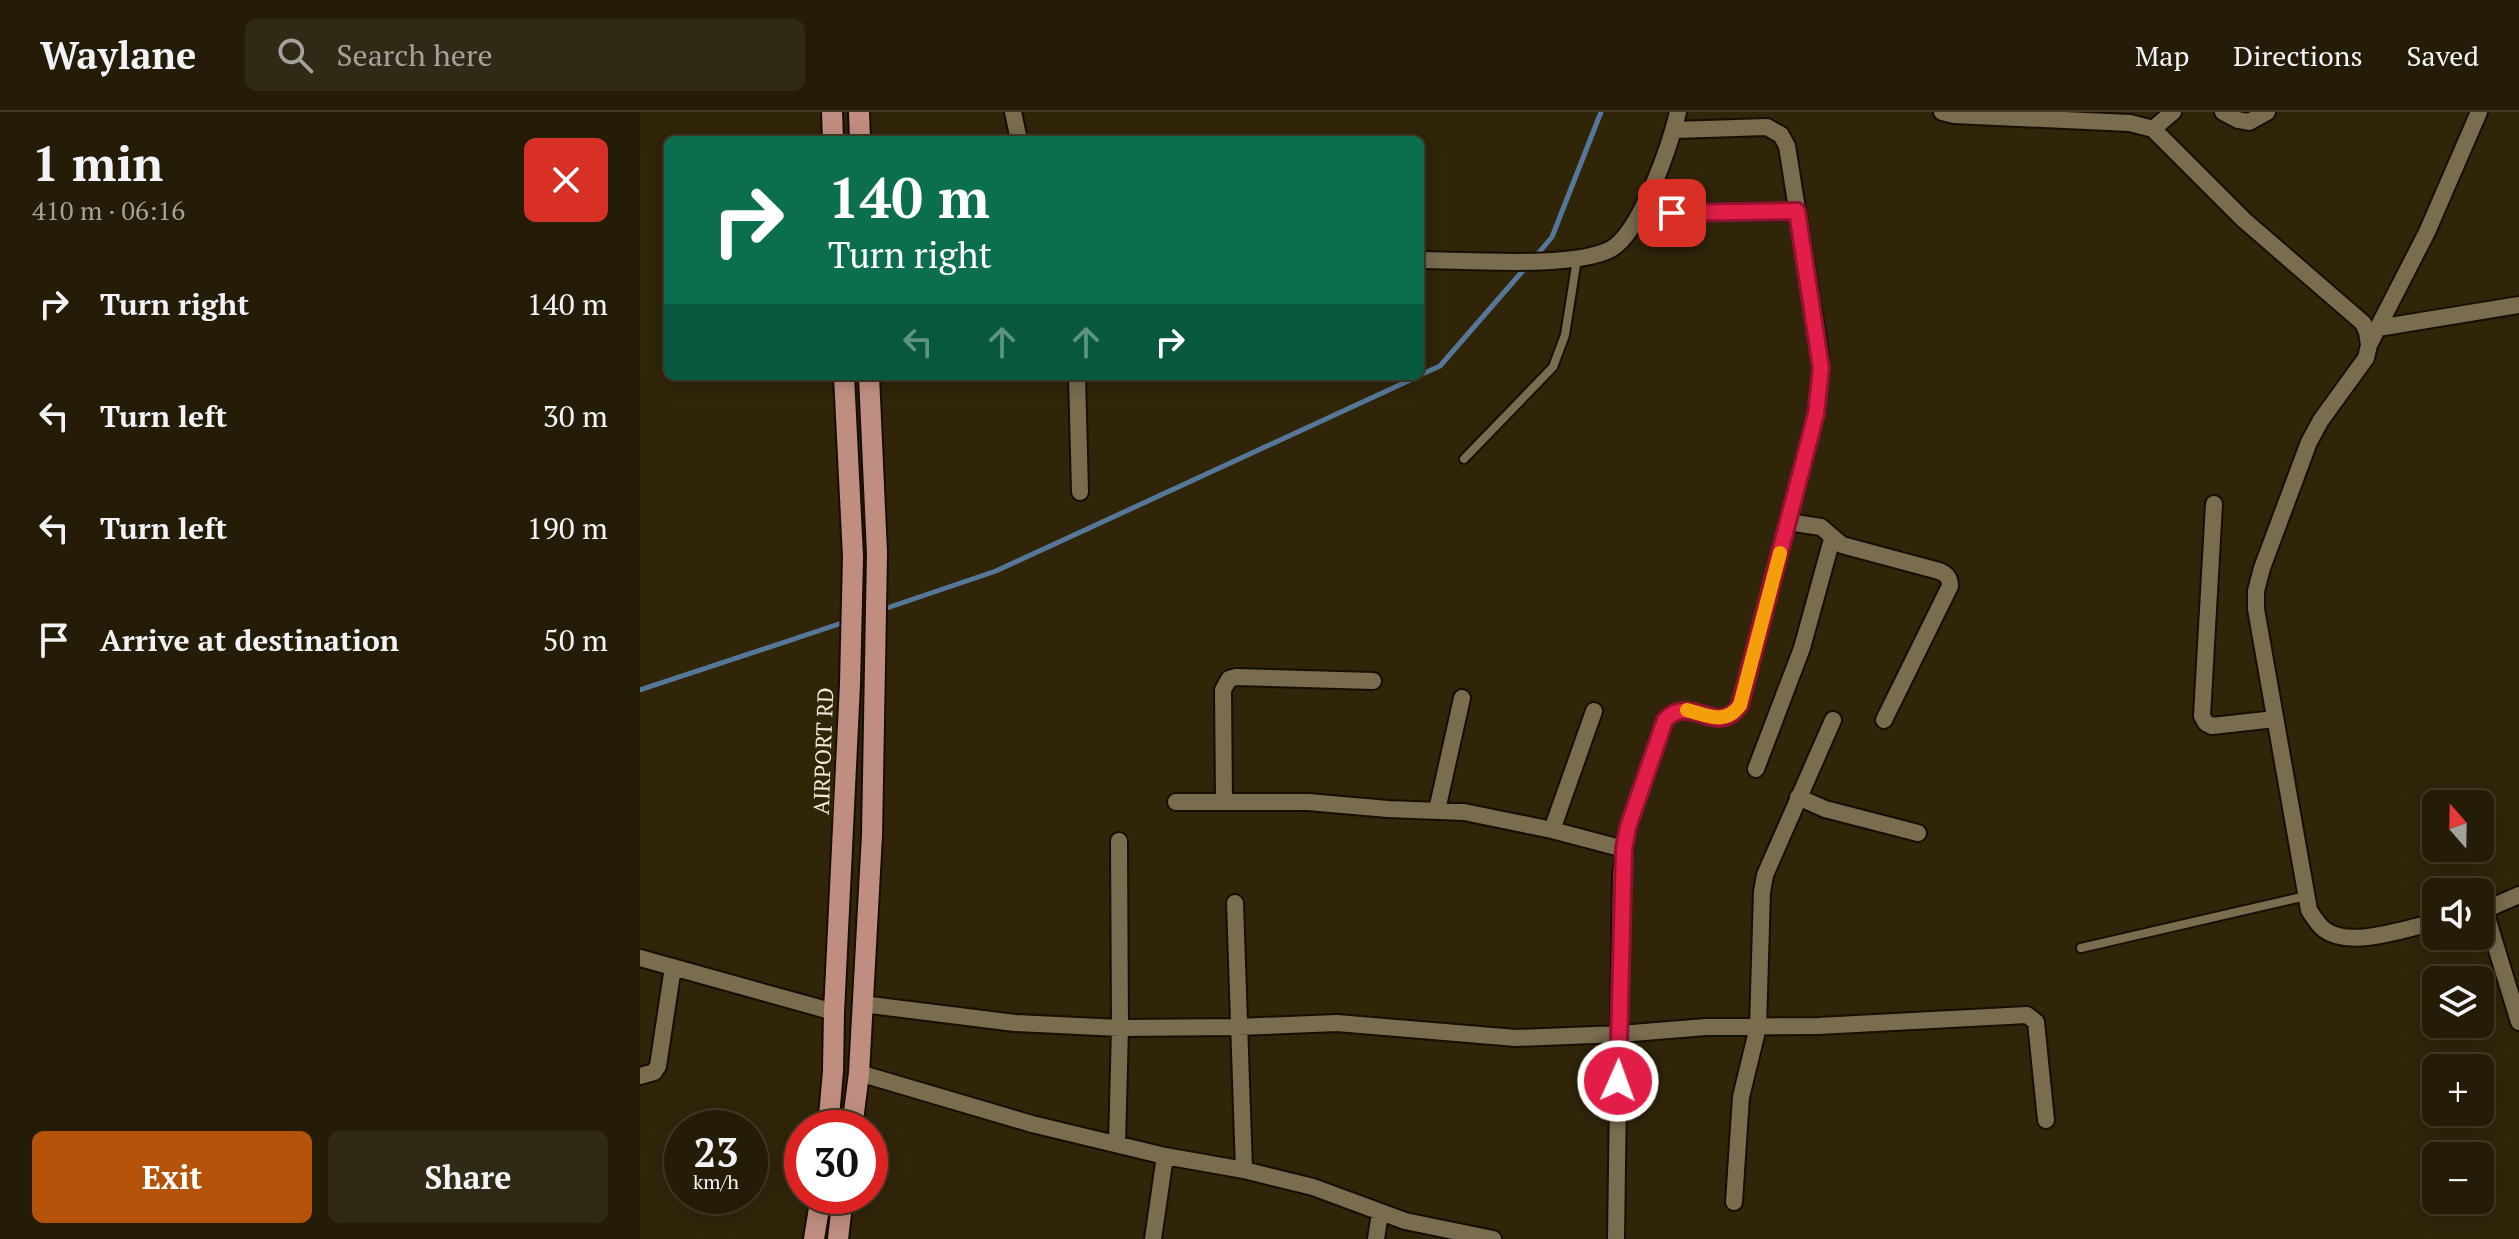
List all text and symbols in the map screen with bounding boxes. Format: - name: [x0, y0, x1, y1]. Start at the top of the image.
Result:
- search box: [245, 19, 805, 91]
- text: Waylane: [40, 30, 197, 80]
- icon: search: [273, 33, 317, 77]
- text: Search here: [337, 35, 493, 75]
- text: Map: [2135, 37, 2189, 74]
- text: Directions: [2233, 37, 2363, 74]
- text: Saved: [2407, 37, 2479, 74]
- text: 1 min: [32, 131, 163, 195]
- button: close: [524, 138, 608, 222]
- text: 140 m: [828, 160, 990, 234]
- icon: right: [696, 168, 800, 272]
- pin: [1638, 179, 1706, 247]
- icon: arrive: [1650, 191, 1694, 235]
- text: 410 m · 06:16: [32, 193, 185, 227]
- text: Turn right: [828, 231, 992, 278]
- icon: right: [32, 282, 76, 326]
- text: Turn right: [100, 284, 249, 324]
- text: 140 m: [527, 284, 608, 324]
- icon: left: [896, 320, 940, 364]
- icon: ahead: [980, 320, 1024, 364]
- icon: ahead: [1064, 320, 1108, 364]
- icon: right: [1148, 320, 1192, 364]
- icon: left: [32, 394, 76, 438]
- text: Turn left: [100, 396, 227, 436]
- text: 30 m: [543, 396, 608, 436]
- icon: left: [32, 506, 76, 550]
- text: Turn left: [100, 508, 227, 548]
- text: 190 m: [527, 508, 608, 548]
- icon: arrive: [32, 618, 76, 662]
- text: Arrive at destination: [100, 620, 399, 660]
- text: 50 m: [543, 620, 608, 660]
- street label: AIRPORT RD: [806, 687, 839, 815]
- north arrow: [2422, 790, 2494, 862]
- map controls: [2422, 790, 2494, 1214]
- button: sound: [2422, 878, 2494, 950]
- button: layers: [2422, 966, 2494, 1038]
- position arrow: [1576, 1039, 1660, 1123]
- button: +: [2422, 1054, 2494, 1126]
- speed limit sign: 30: [784, 1110, 888, 1214]
- text: 23: [693, 1125, 739, 1178]
- button: Exit: [32, 1131, 312, 1223]
- button: Share: [328, 1131, 608, 1223]
- button: −: [2422, 1142, 2494, 1214]
- text: km/h: [693, 1168, 739, 1195]

